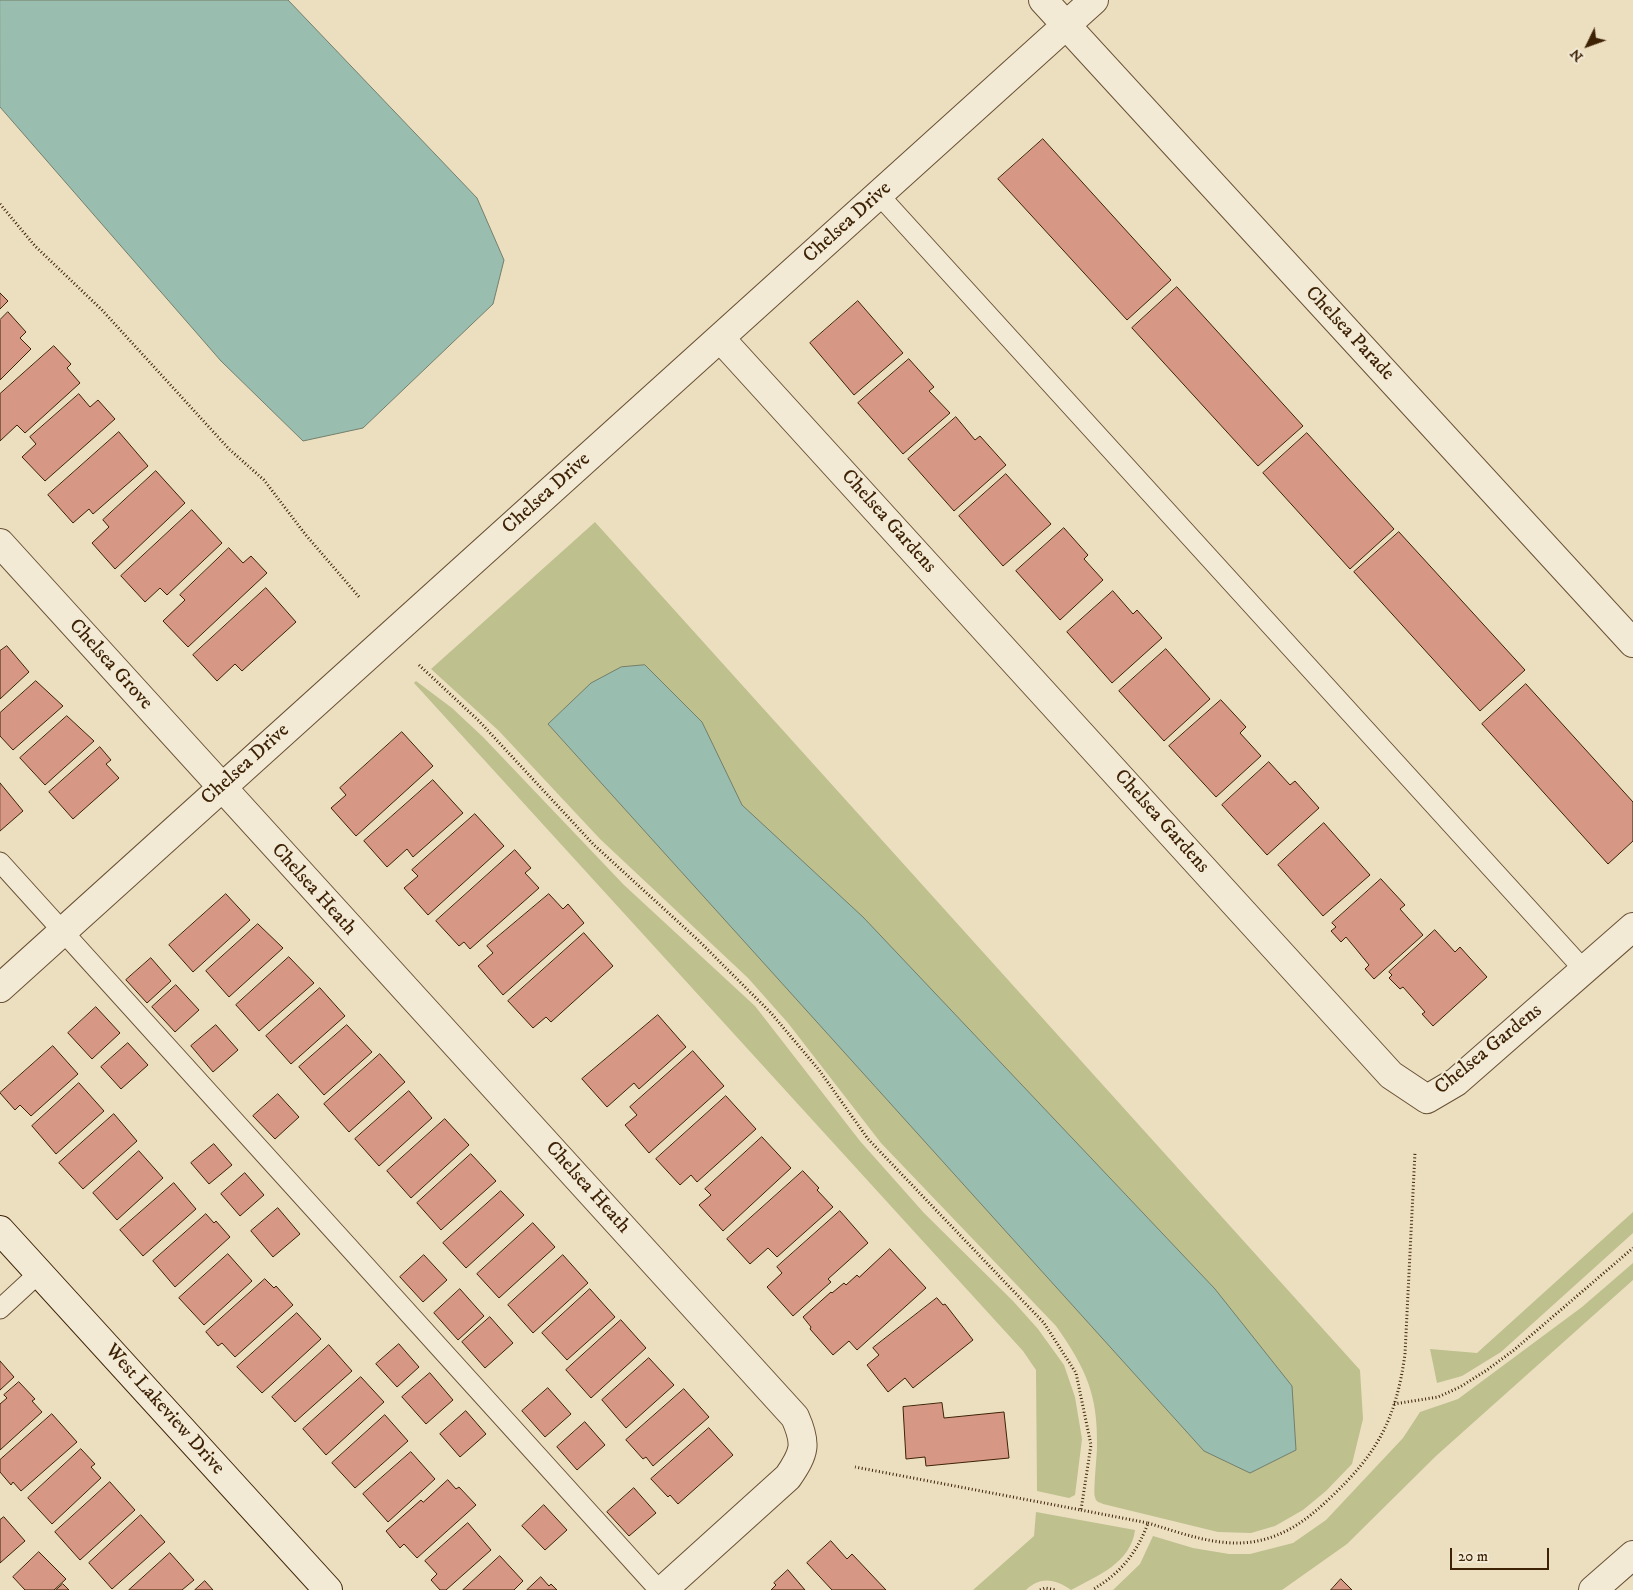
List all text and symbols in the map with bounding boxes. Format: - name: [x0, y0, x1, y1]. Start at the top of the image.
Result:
- north arrow: [1563, 20, 1613, 70]
- text: N: [1566, 45, 1587, 65]
- street label: Chelsea Drive: [799, 177, 897, 269]
- street label: Chelsea Parade: [1299, 282, 1399, 386]
- street label: Chelsea Drive: [498, 448, 596, 540]
- street label: Chelsea Gardens: [835, 465, 941, 579]
- street label: Chelsea Grove: [63, 615, 157, 715]
- street label: Chelsea Drive: [197, 719, 295, 811]
- street label: Chelsea Gardens: [1108, 765, 1214, 879]
- street label: Chelsea Heath: [265, 839, 361, 941]
- street label: Chelsea Gardens: [1431, 999, 1547, 1101]
- street label: Chelsea Heath: [539, 1137, 635, 1239]
- street label: West Lakeview Drive: [99, 1340, 229, 1480]
- scale bar: [1453, 1538, 1552, 1570]
- text: 20 m: [1458, 1547, 1488, 1566]

